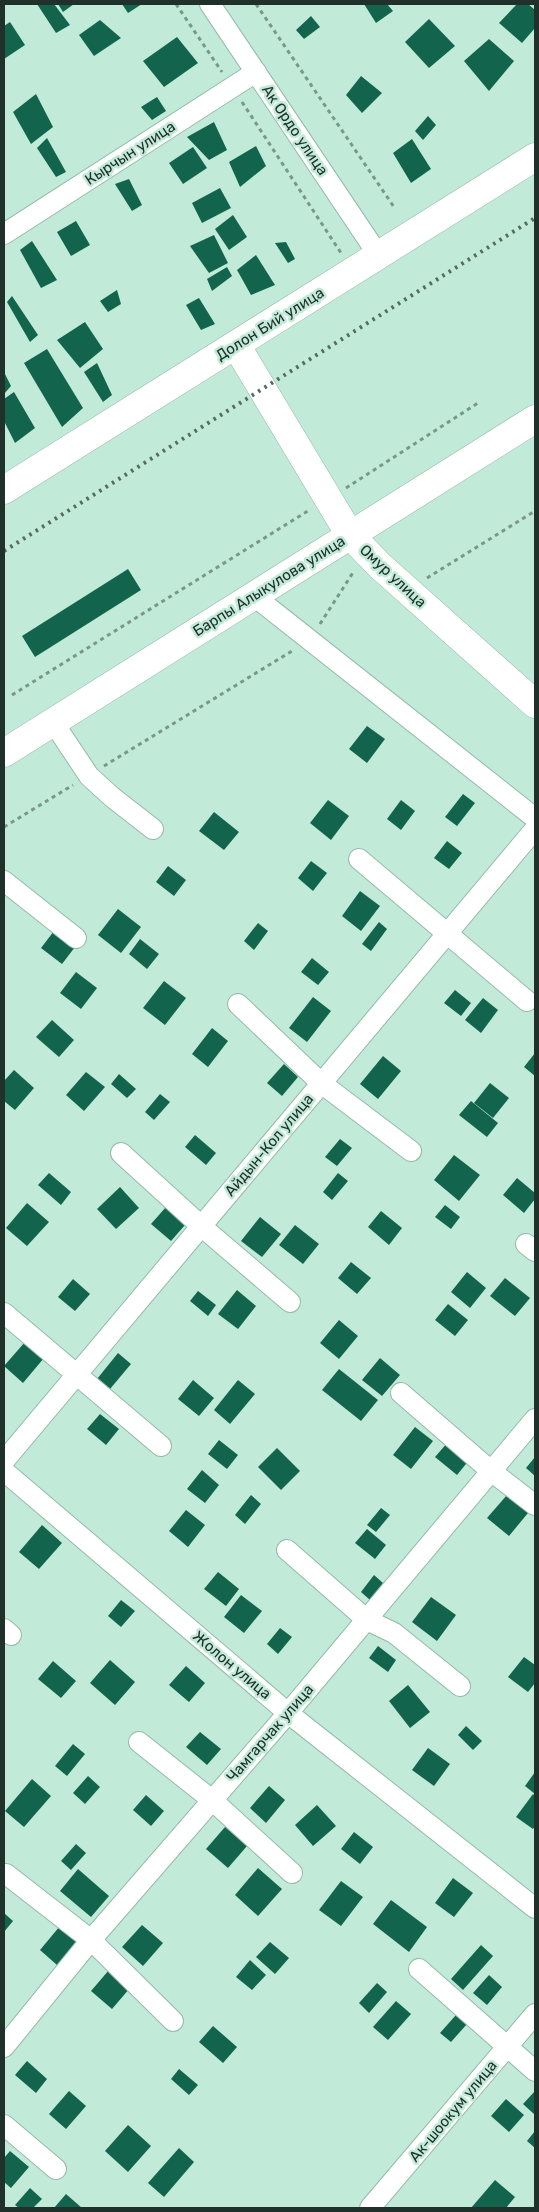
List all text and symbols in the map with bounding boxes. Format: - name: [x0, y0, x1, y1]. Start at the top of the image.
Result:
- street label: Ак Ордо улица: [258, 81, 332, 179]
- street label: Кырчын улица: [81, 117, 179, 189]
- street label: Долон Бий улица: [213, 284, 327, 364]
- street label: Барпы Алыкулова улица: [190, 532, 348, 640]
- street label: Омур улица: [356, 541, 430, 611]
- street label: Айдын-Кол улица: [221, 1090, 317, 1200]
- street label: Жолон улица: [189, 1627, 275, 1703]
- street label: Чамгарчак улица: [223, 1681, 317, 1785]
- street label: Ак-шоокум улица: [405, 2057, 501, 2165]

